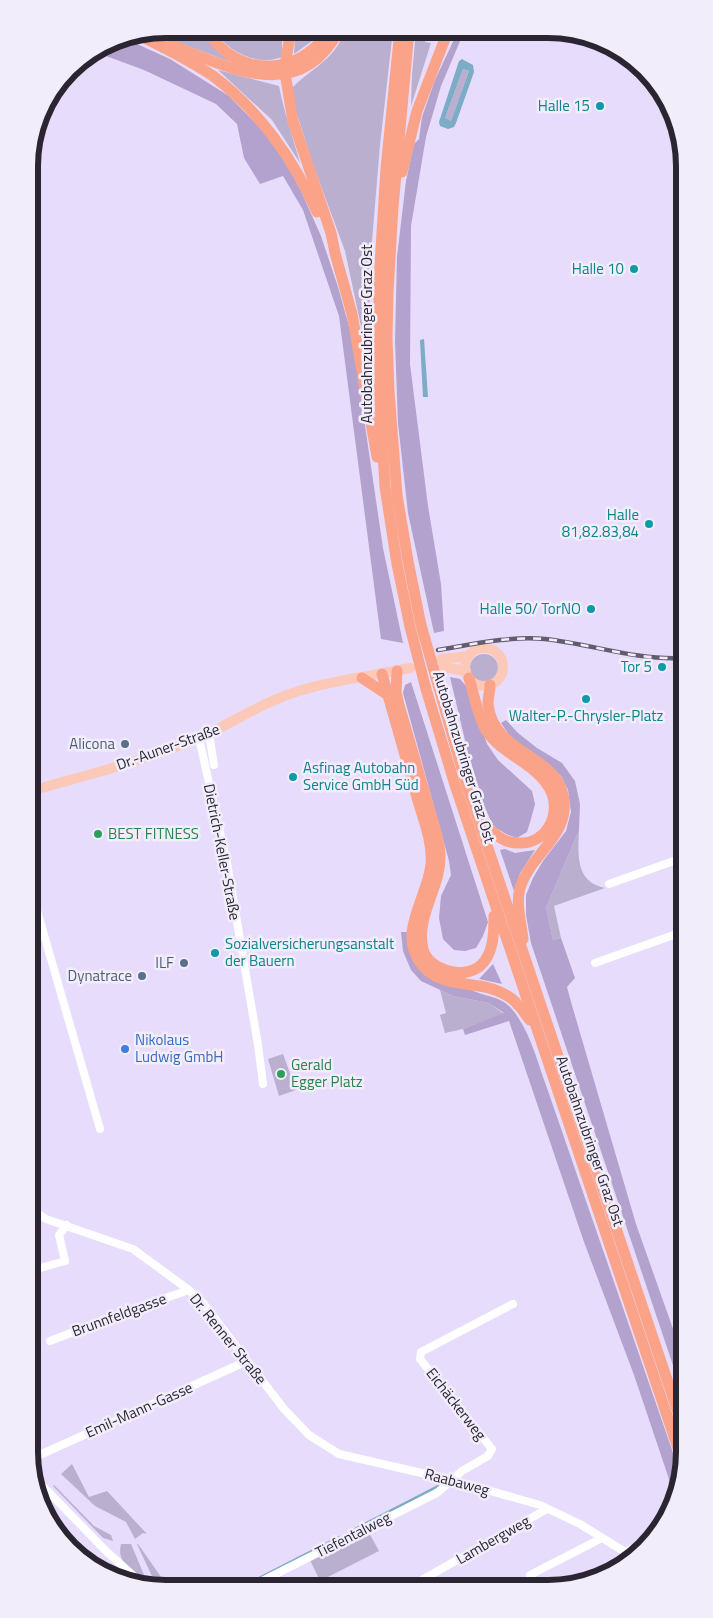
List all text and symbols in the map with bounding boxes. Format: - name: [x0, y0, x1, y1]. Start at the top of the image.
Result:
- place label: Halle 15: [538, 94, 590, 117]
- marker: Halle 15: [594, 100, 606, 112]
- street label: Autobahnzubringer Graz Ost: [355, 244, 378, 423]
- place label: Halle 10: [572, 257, 624, 280]
- marker: Halle 10: [628, 263, 640, 275]
- place label: Halle 81,82.83,84: [562, 503, 639, 543]
- marker: Halle 81,82.83,84: [643, 518, 655, 530]
- place label: Halle 50/ TorNO: [480, 597, 581, 620]
- marker: Halle 50/ TorNO: [585, 603, 597, 615]
- place label: Tor 5: [621, 655, 652, 678]
- marker: Tor 5: [656, 661, 668, 673]
- street label: Autobahnzubringer Graz Ost: [427, 668, 502, 846]
- marker: Walter-P.-Chrysler-Platz: [580, 693, 592, 705]
- place label: Walter-P.-Chrysler-Platz: [509, 704, 663, 727]
- street label: Dr.-Auner-Straße: [113, 717, 223, 776]
- place label: Alicona: [69, 732, 115, 755]
- marker: Alicona: [119, 738, 131, 750]
- place label: Asfinag Autobahn Service GmbH Süd: [303, 756, 419, 796]
- marker: Asfinag Autobahn Service GmbH Süd: [287, 771, 299, 783]
- street label: Dietrich-Keller-Straße: [198, 782, 247, 922]
- place label: BEST FITNESS: [108, 822, 199, 845]
- marker: BEST FITNESS: [92, 828, 104, 840]
- place label: Sozialversicherungsanstalt der Bauern: [225, 932, 395, 972]
- marker: Sozialversicherungsanstalt der Bauern: [209, 947, 221, 959]
- place label: ILF: [155, 951, 174, 974]
- marker: ILF: [178, 957, 190, 969]
- place label: Dynatrace: [68, 964, 132, 987]
- marker: Dynatrace: [136, 970, 148, 982]
- place label: Nikolaus Ludwig GmbH: [135, 1028, 223, 1068]
- marker: Nikolaus Ludwig GmbH: [119, 1043, 131, 1055]
- place label: Gerald Egger Platz: [291, 1053, 363, 1093]
- street label: Autobahnzubringer Graz Ost: [550, 1053, 631, 1230]
- marker: Gerald Egger Platz: [275, 1068, 287, 1080]
- street label: Brunnfeldgasse: [68, 1287, 169, 1342]
- street label: Dr. Renner Straße: [184, 1288, 272, 1389]
- street label: Eichäckerweg: [421, 1362, 492, 1445]
- street label: Emil-Mann-Gasse: [81, 1376, 196, 1443]
- street label: Raabaweg: [422, 1462, 492, 1501]
- street label: Tiefentalweg: [311, 1506, 395, 1563]
- street label: Lambergweg: [451, 1509, 534, 1570]

